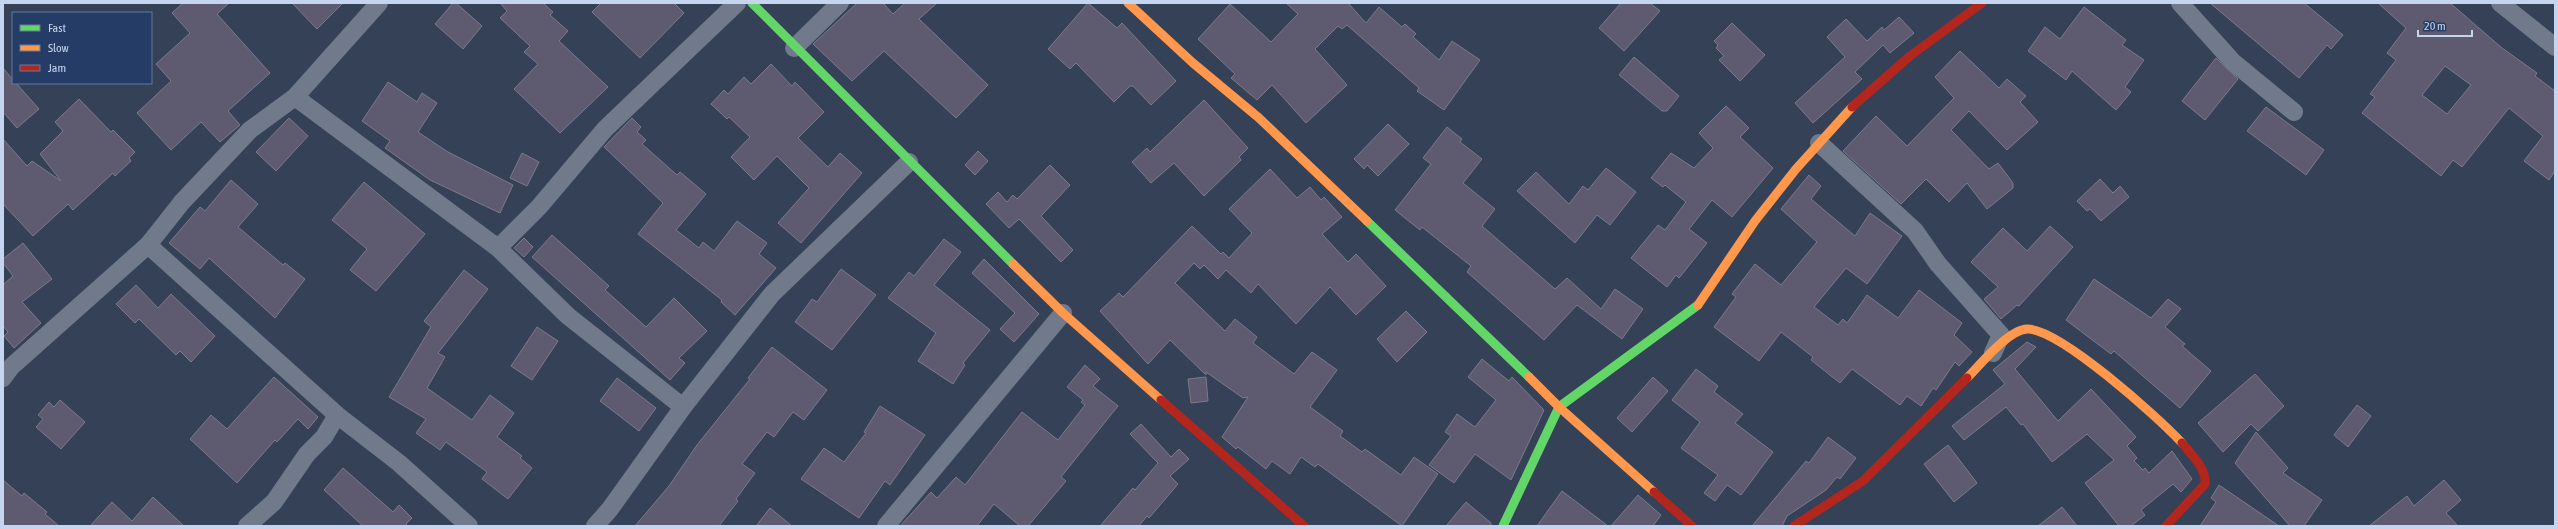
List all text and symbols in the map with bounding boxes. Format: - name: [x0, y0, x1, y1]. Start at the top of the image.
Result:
- legend: [12, 12, 152, 84]
- scale bar: [2418, 12, 2472, 38]
- text: 20 m: [2424, 19, 2446, 33]
- text: Fast: [48, 21, 66, 35]
- text: Slow: [48, 41, 69, 55]
- text: Jam: [48, 61, 66, 75]

